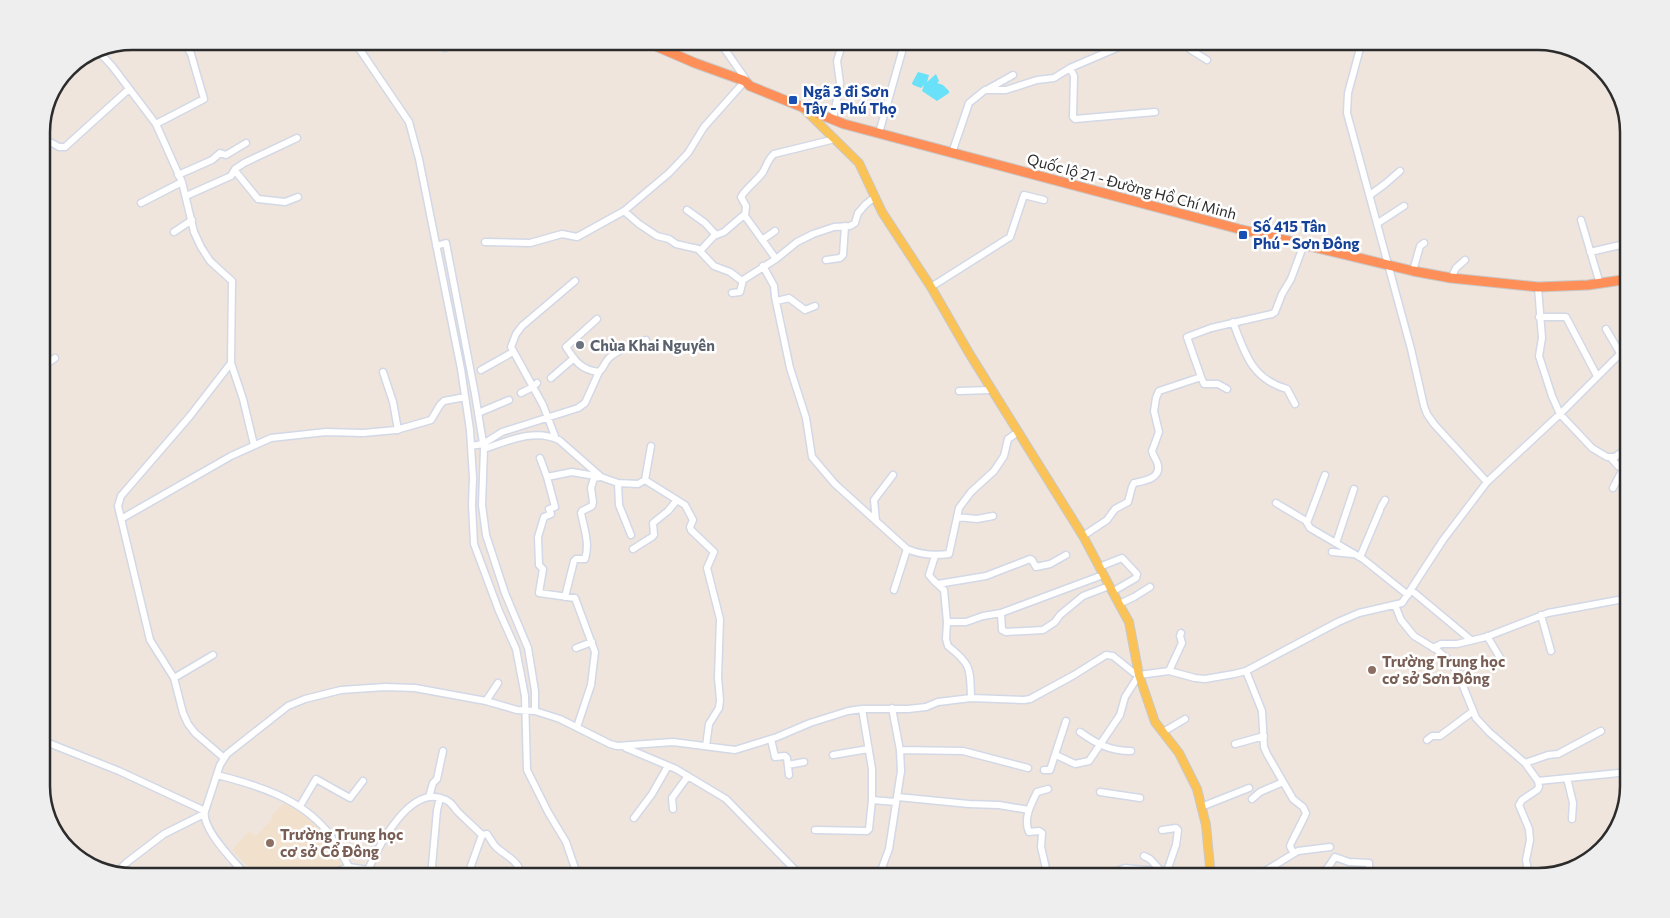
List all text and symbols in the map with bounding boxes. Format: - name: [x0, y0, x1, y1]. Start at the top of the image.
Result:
- place label: Ngã 3 đi Sơn Tây - Phú Thọ: [803, 82, 897, 118]
- marker: Ngã 3 đi Sơn Tây - Phú Thọ: [787, 94, 799, 106]
- street label: Quốc lộ 21 - Đường Hồ Chí Minh: [1025, 149, 1239, 223]
- place label: Số 415 Tân Phú - Sơn Đông: [1253, 217, 1360, 252]
- marker: Số 415 Tân Phú - Sơn Đông: [1237, 229, 1249, 241]
- place label: Chùa Khai Nguyên: [590, 336, 715, 354]
- marker: Chùa Khai Nguyên: [574, 339, 586, 351]
- place label: Trường Trung học cơ sở Sơn Đông: [1382, 652, 1505, 687]
- marker: Trường Trung học cơ sở Sơn Đông: [1366, 664, 1378, 676]
- place label: Trường Trung học cơ sở Cổ Đông: [280, 825, 403, 860]
- marker: Trường Trung học cơ sở Cổ Đông: [264, 837, 276, 849]

